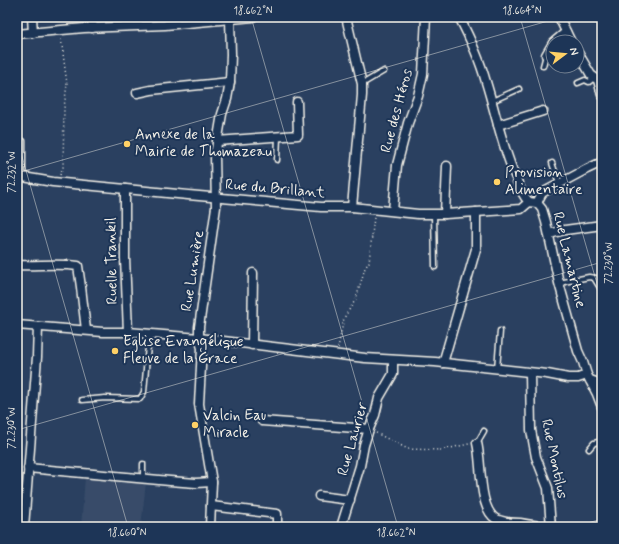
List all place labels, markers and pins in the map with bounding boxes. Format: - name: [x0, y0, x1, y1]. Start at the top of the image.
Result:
- place label: Annexe de la Mairie de Thomazeau: [135, 125, 272, 162]
- marker: Annexe de la Mairie de Thomazeau: [122, 139, 132, 149]
- place label: Provision Alimentaire: [505, 163, 582, 200]
- marker: Provision Alimentaire: [492, 177, 502, 187]
- place label: Eglise Evangélique Fleuve de la Grace: [123, 332, 244, 369]
- marker: Eglise Evangélique Fleuve de la Grace: [110, 346, 120, 356]
- place label: Valcin Eau Miracle: [203, 406, 266, 443]
- marker: Valcin Eau Miracle: [190, 420, 200, 430]

